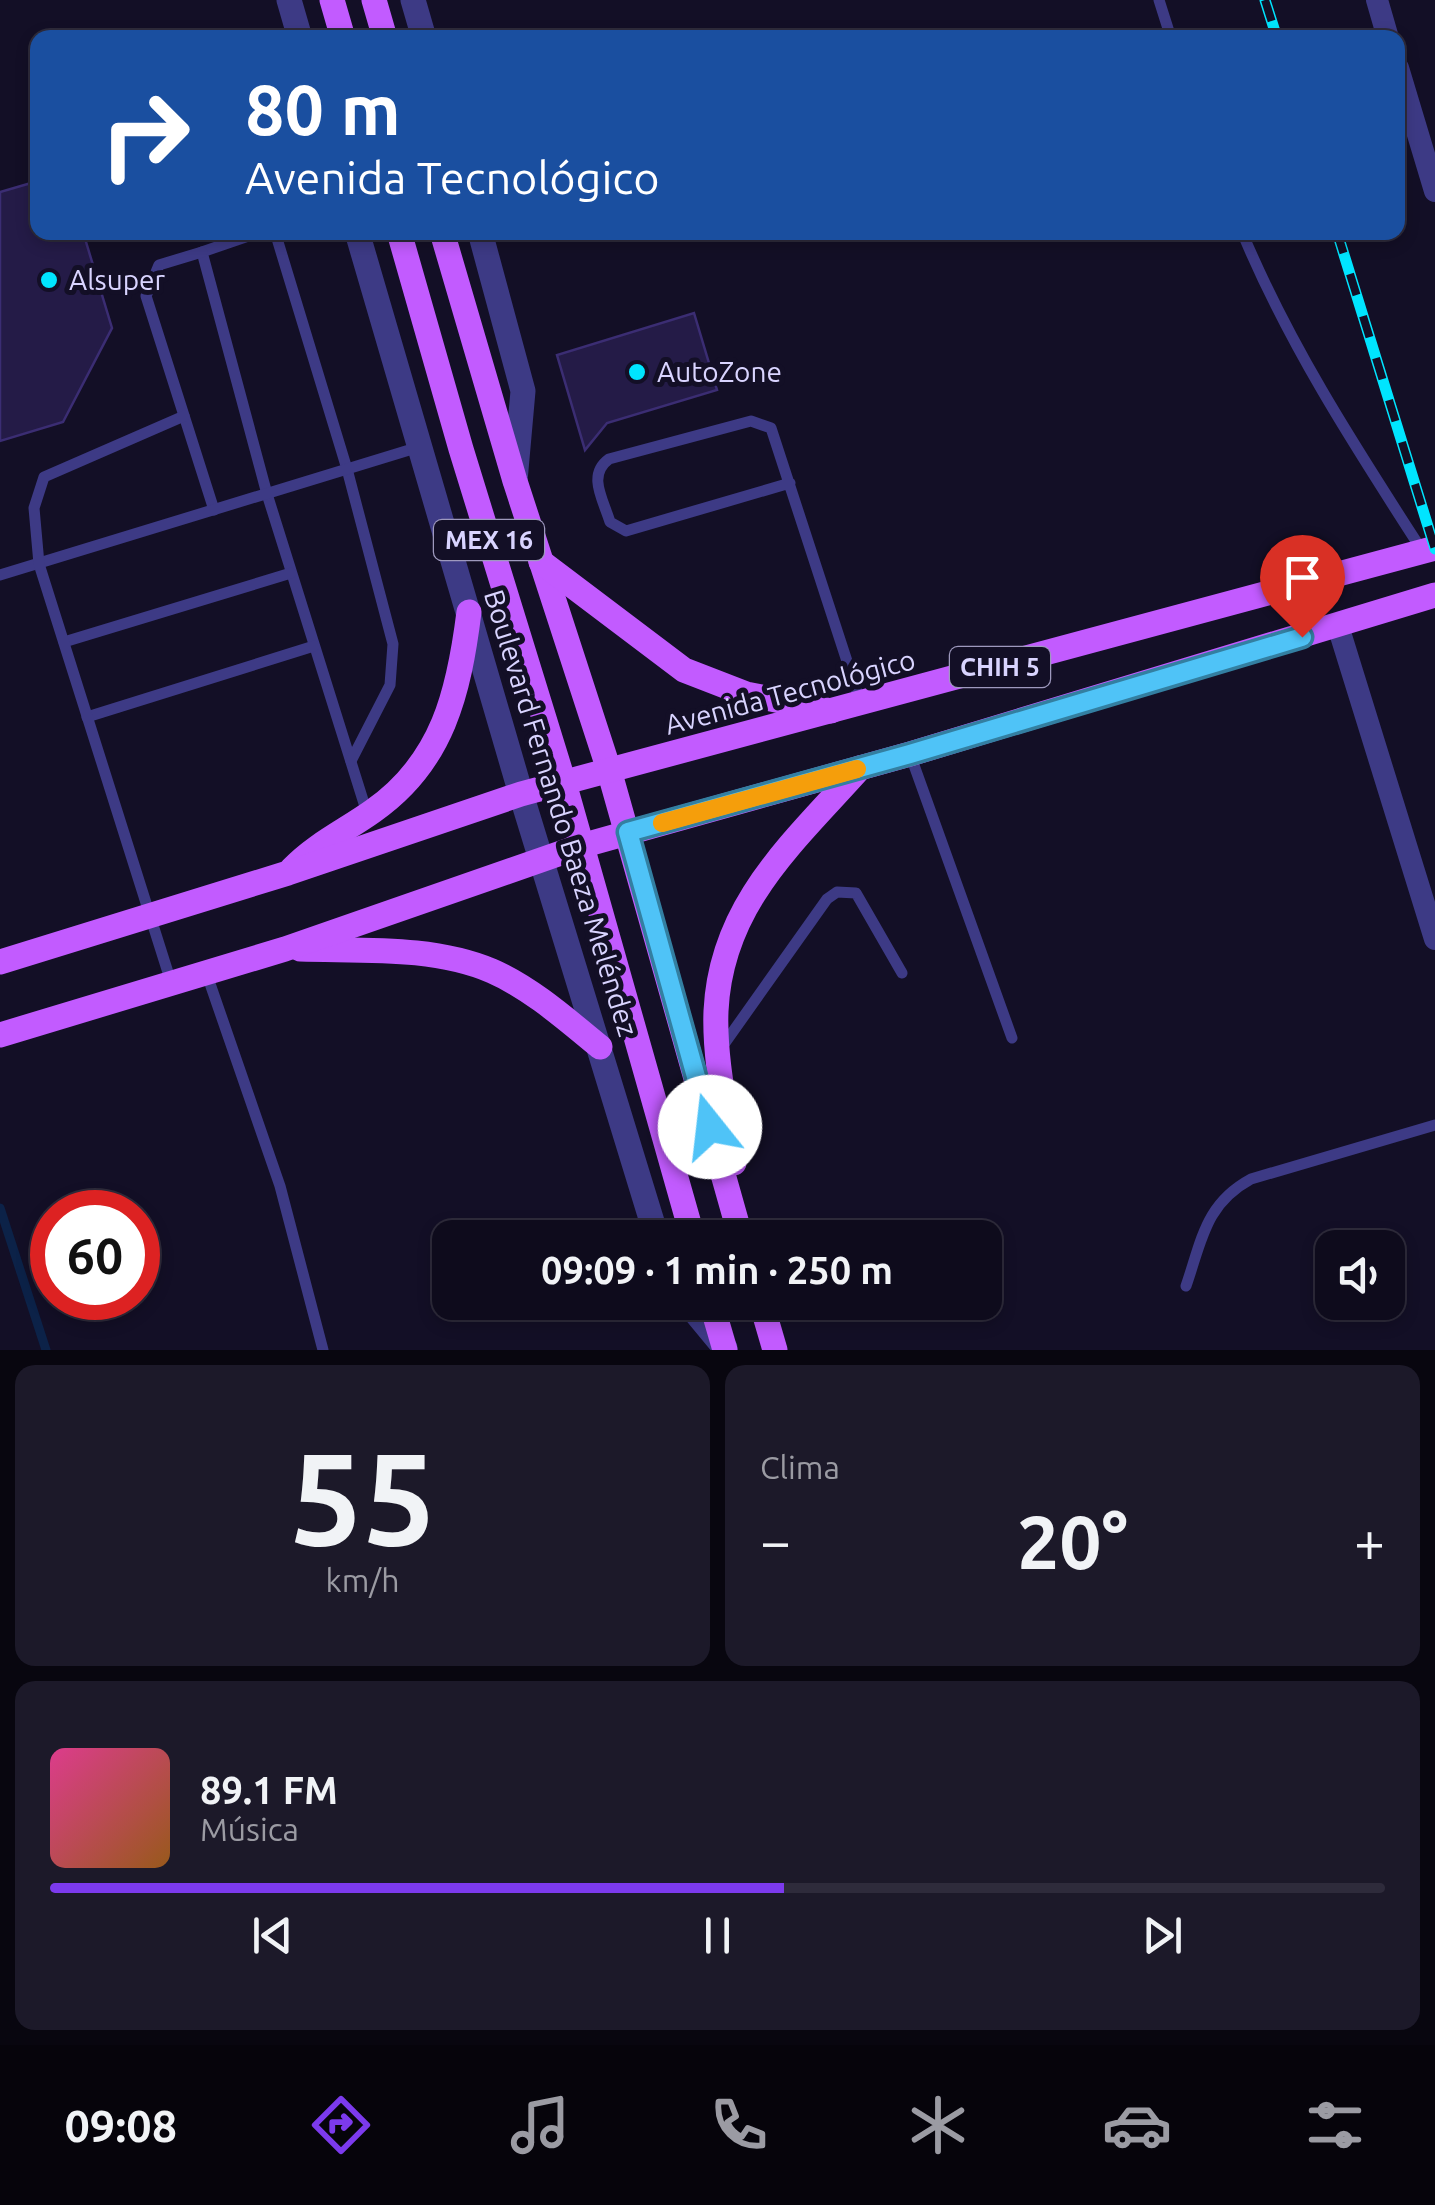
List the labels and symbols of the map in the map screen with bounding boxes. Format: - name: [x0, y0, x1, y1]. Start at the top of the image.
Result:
- place label: Alsuper: [69, 264, 166, 295]
- marker: Alsuper: [38, 269, 60, 291]
- place label: AutoZone: [657, 356, 782, 387]
- marker: AutoZone: [626, 361, 648, 383]
- road number: MEX 16: [434, 520, 544, 560]
- pin: [1260, 535, 1345, 638]
- street label: Boulevard Fernando Baeza Meléndez: [479, 586, 644, 1040]
- street label: Avenida Tecnológico: [661, 643, 918, 740]
- road number: CHIH 5: [950, 647, 1050, 687]
- position arrow: [658, 1075, 762, 1179]
- speed limit sign: 60: [30, 1190, 160, 1320]

